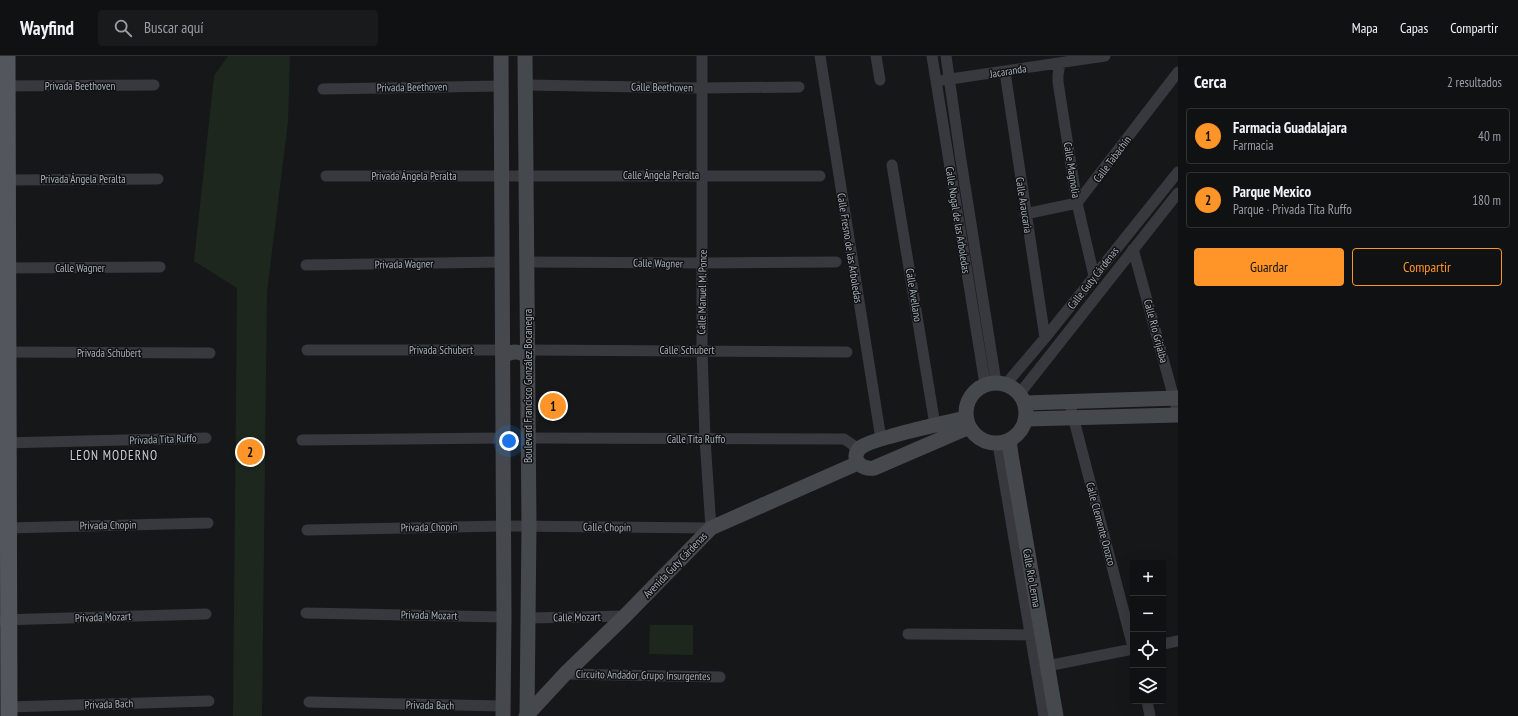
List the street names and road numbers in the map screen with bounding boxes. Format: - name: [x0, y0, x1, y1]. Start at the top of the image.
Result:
- street label: Jacaranda: [988, 61, 1027, 81]
- street label: Privada Beethoven: [45, 79, 115, 93]
- street label: Privada Beethoven: [377, 79, 448, 95]
- street label: Calle Beethoven: [631, 79, 693, 95]
- street label: Calle Tabachín: [1090, 133, 1134, 185]
- street label: Calle Magnolia: [1061, 141, 1083, 199]
- street label: Calle Nogal de las Arboledas: [943, 166, 973, 275]
- street label: Calle Ángela Peralta: [623, 168, 699, 182]
- street label: Privada Ángela Peralta: [371, 169, 457, 183]
- street label: Privada Ángela Peralta: [40, 172, 126, 186]
- street label: Calle Araucaria: [1013, 176, 1035, 234]
- street label: Calle Fresno de las Arboledas: [834, 192, 866, 304]
- street label: Calle Guty Cárdenas: [1064, 244, 1122, 312]
- street label: Calle Manuel M. Ponce: [694, 249, 710, 335]
- street label: Privada Wagner: [375, 256, 433, 272]
- street label: Calle Wagner: [633, 256, 683, 270]
- street label: Calle Wagner: [55, 261, 105, 275]
- street label: Calle Avellano: [903, 267, 925, 323]
- street label: Calle Río Grijalba: [1141, 298, 1171, 364]
- street label: Boulevard Francisco González Bocanegra: [521, 309, 535, 463]
- street label: Privada Schubert: [409, 343, 473, 357]
- street label: Calle Schubert: [659, 343, 715, 357]
- street label: Privada Schubert: [77, 346, 141, 360]
- street label: Privada Tita Ruffo: [129, 431, 197, 447]
- street label: Calle Tita Ruffo: [667, 432, 725, 446]
- street label: Calle Clemente Orozco: [1083, 481, 1119, 567]
- street label: Privada Chopin: [79, 518, 137, 532]
- street label: Privada Chopin: [400, 520, 458, 534]
- street label: Calle Chopin: [583, 520, 631, 534]
- street label: Avenida Guty Cárdenas: [640, 529, 710, 601]
- street label: Calle Río Lerma: [1020, 548, 1044, 608]
- street label: Privada Mozart: [401, 608, 457, 622]
- street label: Privada Mozart: [75, 609, 131, 625]
- street label: Calle Mozart: [553, 610, 601, 624]
- street label: Circuito Andador Grupo Insurgentes: [576, 667, 711, 683]
- street label: Privada Bach: [84, 696, 134, 712]
- street label: Privada Bach: [406, 698, 455, 712]

